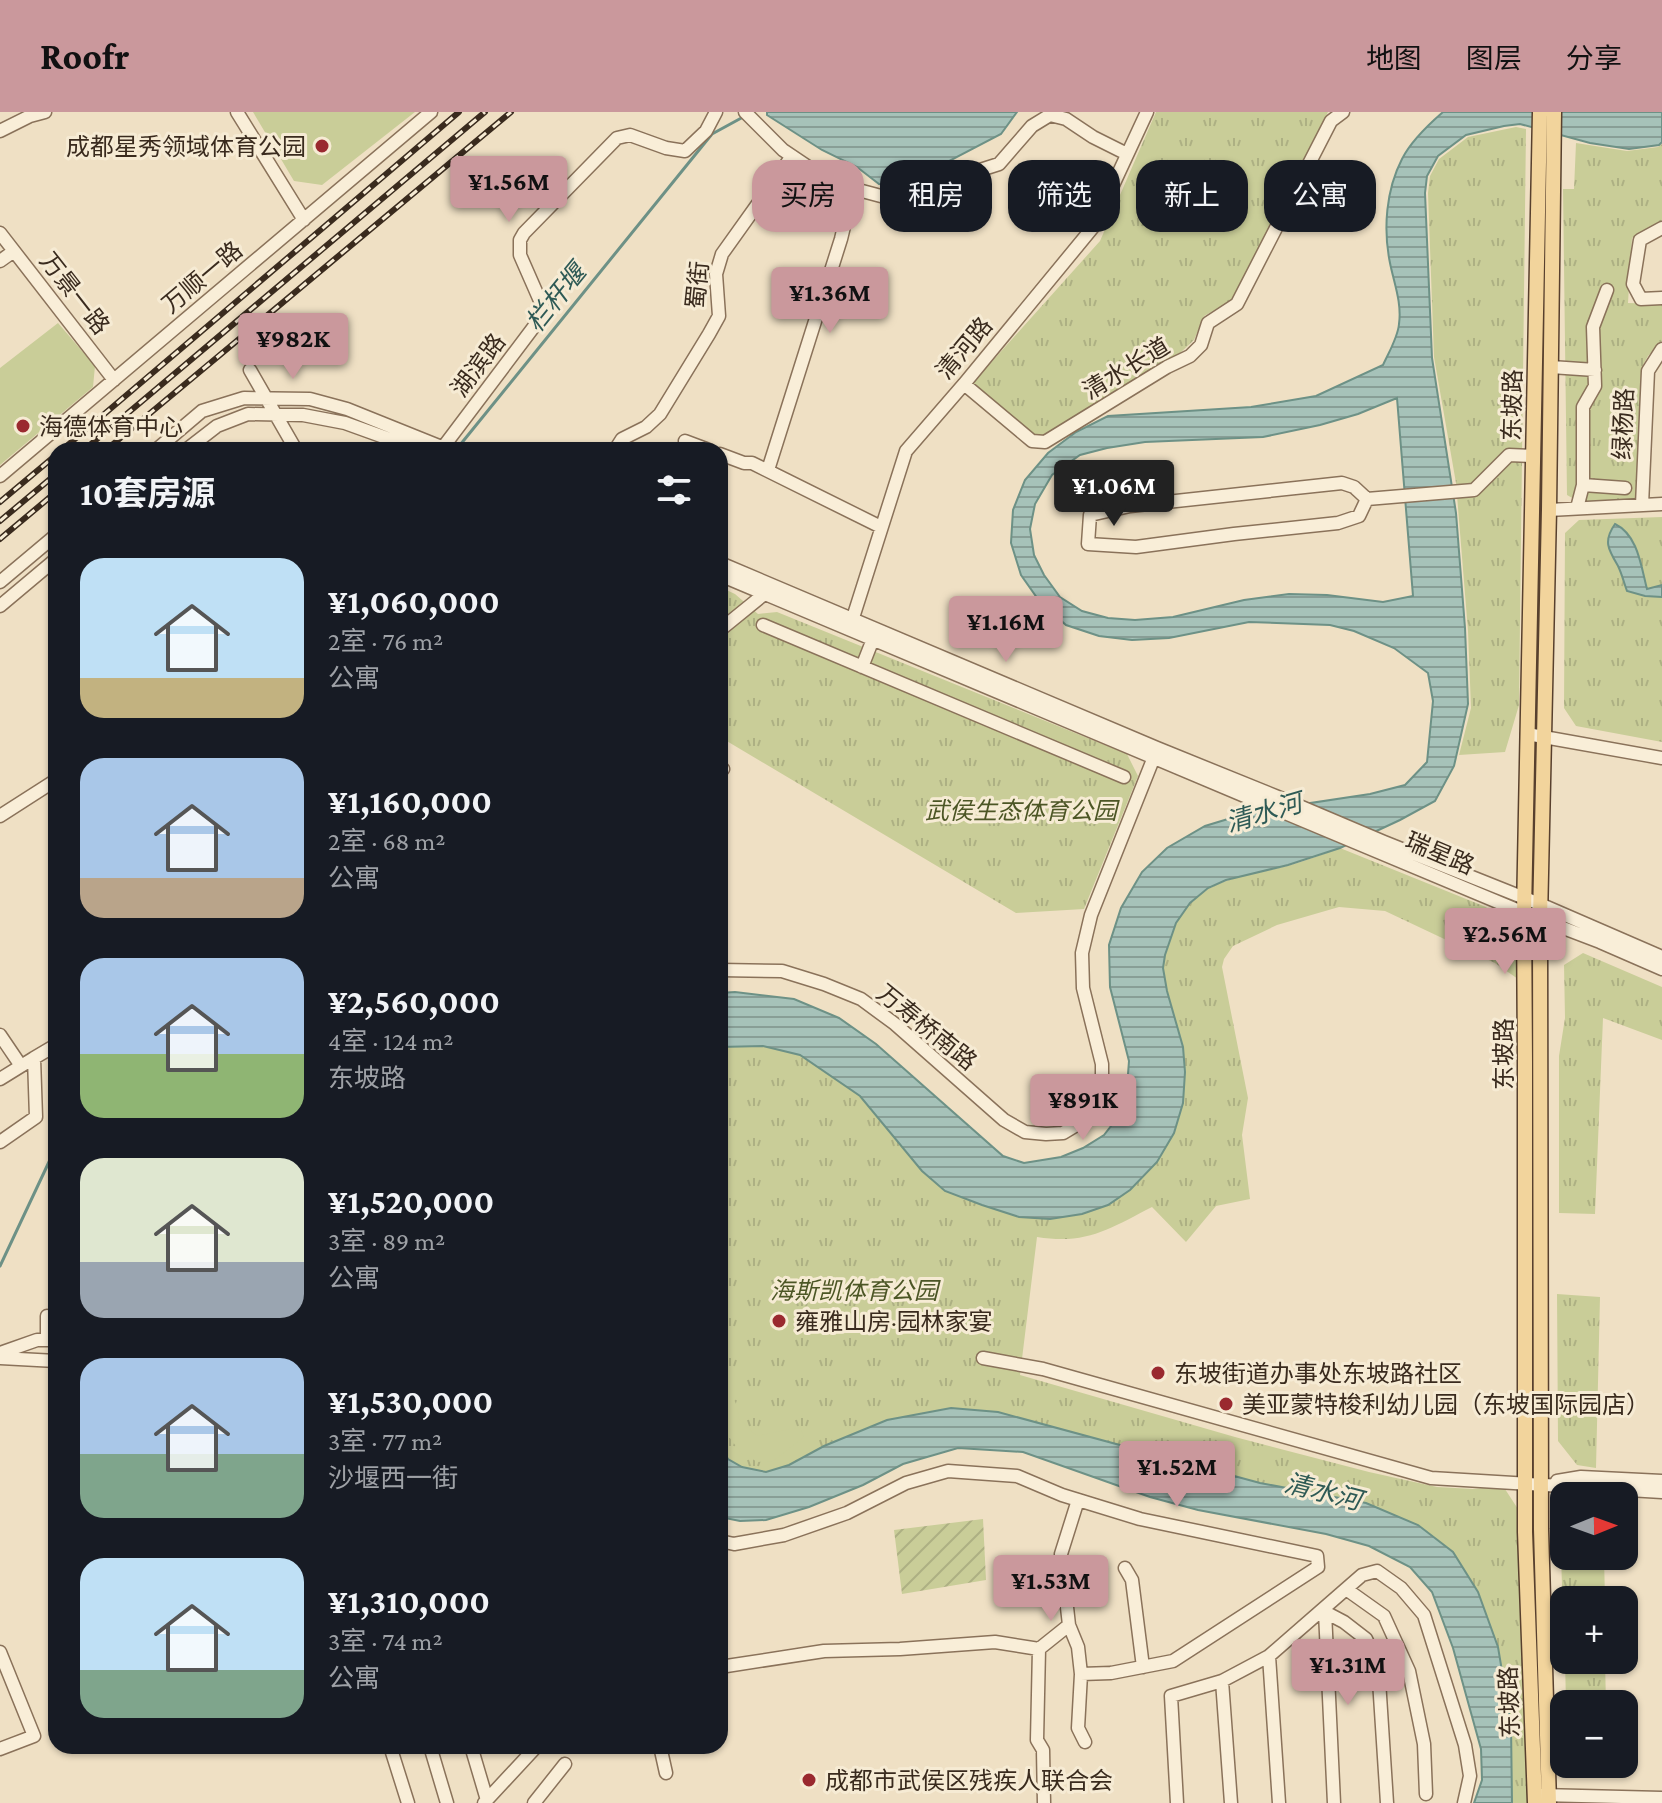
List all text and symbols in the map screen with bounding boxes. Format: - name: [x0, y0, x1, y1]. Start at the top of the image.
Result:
- text: Roofr: [40, 35, 130, 77]
- text: 地图: [1366, 43, 1422, 74]
- text: 图层: [1466, 43, 1522, 74]
- text: 分享: [1566, 43, 1622, 74]
- place label: 成都星秀领域体育公园: [66, 133, 306, 160]
- marker: 成都星秀领域体育公园: [313, 137, 331, 155]
- pin: ¥1.56M: [444, 156, 574, 224]
- chip: 买房: [752, 160, 864, 232]
- chip: 租房: [880, 160, 992, 232]
- chip: 筛选: [1008, 160, 1120, 232]
- chip: 新上: [1136, 160, 1248, 232]
- chip: 公寓: [1264, 160, 1376, 232]
- text: ¥1.56M: [468, 167, 550, 196]
- street label: 万顺一路: [157, 236, 247, 318]
- street label: 万景一路: [35, 247, 115, 339]
- water label: 栏杆堰: [520, 255, 594, 337]
- street label: 蜀街: [681, 260, 713, 310]
- pin: ¥1.36M: [765, 267, 895, 335]
- text: ¥1.36M: [789, 278, 871, 307]
- street label: 清河路: [931, 312, 997, 384]
- pin: ¥982K: [237, 313, 349, 381]
- text: ¥982K: [256, 324, 330, 353]
- street label: 湖滨路: [446, 328, 510, 402]
- street label: 清水长道: [1078, 332, 1174, 404]
- street label: 东坡路: [1498, 369, 1526, 441]
- street label: 绿杨路: [1608, 388, 1638, 460]
- place label: 海德体育中心: [39, 413, 183, 440]
- marker: 海德体育中心: [14, 417, 32, 435]
- pin: ¥1.06M: [1049, 460, 1179, 528]
- icon: filters: [652, 468, 696, 512]
- text: ¥1.06M: [1072, 471, 1156, 500]
- text: 10套房源: [80, 475, 215, 512]
- text: ¥1,060,000: [328, 583, 500, 620]
- icon: home: [144, 590, 240, 686]
- pin: ¥1.16M: [941, 596, 1071, 664]
- text: ¥1.16M: [967, 607, 1045, 636]
- text: 2室 · 76 m²: [328, 627, 443, 656]
- text: 公寓: [328, 664, 380, 693]
- text: ¥1,160,000: [328, 783, 492, 820]
- water label: 清水河: [1223, 787, 1310, 838]
- icon: home: [144, 790, 240, 886]
- park label: 武侯生态体育公园: [925, 797, 1120, 824]
- text: 2室 · 68 m²: [328, 827, 446, 856]
- street label: 瑞星路: [1402, 827, 1478, 879]
- text: 公寓: [328, 864, 380, 893]
- pin: ¥2.56M: [1440, 908, 1570, 976]
- text: ¥2.56M: [1463, 919, 1547, 948]
- street label: 万寿桥南路: [872, 979, 982, 1075]
- text: ¥2,560,000: [328, 983, 500, 1020]
- icon: home: [144, 990, 240, 1086]
- street label: 东坡路: [1490, 1018, 1517, 1090]
- text: 4室 · 124 m²: [328, 1027, 454, 1056]
- text: 东坡路: [328, 1064, 406, 1093]
- pin: ¥891K: [1027, 1074, 1139, 1142]
- text: ¥891K: [1048, 1085, 1118, 1114]
- text: ¥1,520,000: [328, 1183, 494, 1220]
- icon: home: [144, 1190, 240, 1286]
- text: 3室 · 89 m²: [328, 1227, 445, 1256]
- text: 公寓: [328, 1264, 380, 1293]
- park label: 海斯凯体育公园: [770, 1277, 941, 1304]
- place label: 雍雅山房·园林家宴: [795, 1308, 993, 1335]
- marker: 雍雅山房·园林家宴: [770, 1312, 788, 1330]
- place label: 东坡街道办事处东坡路社区: [1174, 1360, 1462, 1387]
- marker: 东坡街道办事处东坡路社区: [1149, 1364, 1167, 1382]
- text: ¥1,530,000: [328, 1383, 493, 1420]
- icon: home: [144, 1390, 240, 1486]
- place label: 美亚蒙特梭利幼儿园（东坡国际园店）: [1242, 1391, 1650, 1418]
- marker: 美亚蒙特梭利幼儿园（东坡国际园店）: [1217, 1395, 1235, 1413]
- text: 3室 · 77 m²: [328, 1427, 442, 1456]
- pin: ¥1.52M: [1112, 1441, 1242, 1509]
- text: ¥1.52M: [1137, 1452, 1217, 1481]
- text: 沙堰西一街: [328, 1464, 458, 1493]
- water label: 清水河: [1282, 1468, 1369, 1517]
- north arrow: [1550, 1482, 1638, 1570]
- map controls: [1550, 1482, 1638, 1778]
- pin: ¥1.53M: [986, 1555, 1116, 1623]
- text: ¥1.53M: [1011, 1566, 1091, 1595]
- text: ¥1,310,000: [328, 1583, 490, 1620]
- button: +: [1550, 1586, 1638, 1674]
- icon: home: [144, 1590, 240, 1686]
- text: 3室 · 74 m²: [328, 1627, 443, 1656]
- pin: ¥1.31M: [1283, 1639, 1413, 1707]
- text: ¥1.31M: [1310, 1650, 1386, 1679]
- text: 公寓: [328, 1664, 380, 1693]
- street label: 东坡路: [1494, 1666, 1524, 1738]
- button: −: [1550, 1690, 1638, 1778]
- place label: 成都市武侯区残疾人联合会: [825, 1767, 1113, 1794]
- marker: 成都市武侯区残疾人联合会: [800, 1771, 818, 1789]

